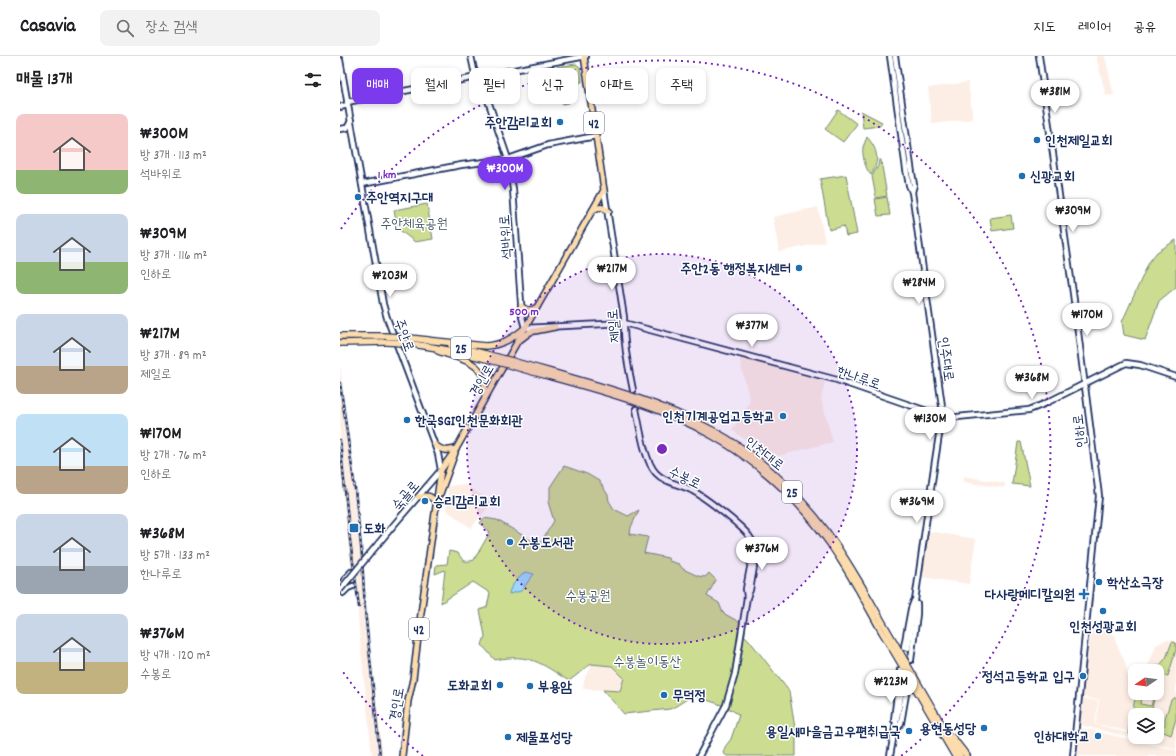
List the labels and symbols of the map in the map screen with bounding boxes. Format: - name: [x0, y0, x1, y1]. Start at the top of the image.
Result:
- pin: ₩381M: [1027, 80, 1083, 114]
- road number: 42: [584, 112, 604, 134]
- place label: 주안감리교회: [484, 114, 552, 134]
- marker: 주안감리교회: [555, 117, 565, 127]
- place label: 인천제일교회: [1045, 132, 1113, 152]
- marker: 인천제일교회: [1032, 135, 1042, 145]
- pin: ₩300M: [477, 157, 533, 191]
- text: 1 km: [378, 167, 396, 184]
- place label: 신광교회: [1030, 168, 1075, 188]
- marker: 신광교회: [1017, 171, 1027, 181]
- place label: 주안역지구대: [366, 189, 434, 209]
- marker: 주안역지구대: [353, 192, 363, 202]
- pin: ₩309M: [1045, 199, 1101, 233]
- street label: 석바위로: [495, 214, 519, 260]
- park label: 주안체육공원: [380, 215, 448, 235]
- pin: ₩217M: [584, 257, 640, 291]
- place label: 주안2동 행정복지센터: [680, 260, 791, 280]
- marker: 주안2동 행정복지센터: [794, 263, 804, 273]
- pin: ₩203M: [362, 264, 418, 298]
- pin: ₩284M: [891, 271, 947, 305]
- pin: ₩170M: [1059, 303, 1115, 337]
- text: 500 m: [509, 304, 539, 321]
- street label: 제일로: [604, 308, 626, 343]
- pin: ₩377M: [724, 314, 780, 348]
- street label: 주안로: [388, 316, 418, 355]
- street label: 인주대로: [932, 336, 958, 383]
- road number: 25: [451, 337, 471, 359]
- street label: 경인로: [466, 361, 500, 401]
- street label: 한나루로: [834, 362, 883, 396]
- pin: ₩368M: [1004, 366, 1060, 400]
- pin: ₩130M: [902, 407, 958, 441]
- place label: 인천기계공업고등학교: [662, 408, 775, 428]
- marker: 인천기계공업고등학교: [778, 411, 788, 421]
- place label: 한국SGI인천문화회관: [414, 412, 523, 432]
- street label: 인하로: [1069, 413, 1093, 449]
- marker: 한국SGI인천문화회관: [402, 415, 412, 425]
- street label: 인천대로: [740, 433, 788, 476]
- centre of rings: [655, 442, 669, 456]
- street label: 수봉로: [665, 462, 704, 495]
- street label: 숙골로: [388, 477, 425, 516]
- road number: 25: [782, 481, 802, 503]
- pin: ₩369M: [889, 490, 945, 524]
- place label: 승리감리교회: [433, 493, 501, 513]
- marker: 승리감리교회: [420, 496, 430, 506]
- place label: 도화: [363, 520, 386, 540]
- marker: 도화: [348, 522, 360, 534]
- place label: 수봉도서관: [518, 534, 575, 554]
- marker: 수봉도서관: [505, 537, 515, 547]
- pin: ₩376M: [734, 537, 790, 571]
- place label: 학산소극장: [1106, 574, 1164, 594]
- marker: 학산소극장: [1094, 577, 1104, 587]
- place label: 다사랑메디칼의원: [984, 586, 1075, 606]
- park label: 수봉공원: [565, 587, 611, 607]
- marker: 다사랑메디칼의원: [1078, 588, 1090, 600]
- marker: 인천성광교회: [1098, 606, 1108, 616]
- road number: 42: [409, 618, 429, 640]
- place label: 인천성광교회: [1069, 618, 1137, 638]
- park label: 수봉놀이동산: [613, 653, 682, 673]
- north arrow: [1128, 664, 1164, 700]
- place label: 정석고등학교 입구: [982, 668, 1075, 688]
- pin: ₩223M: [863, 670, 919, 704]
- marker: 정석고등학교 입구: [1078, 671, 1088, 681]
- place label: 도화교회: [447, 677, 492, 697]
- place label: 부용암: [538, 678, 573, 698]
- marker: 도화교회: [495, 680, 505, 690]
- marker: 부용암: [525, 681, 535, 691]
- street label: 경인로: [385, 686, 410, 723]
- place label: 무덕정: [672, 687, 706, 707]
- marker: 무덕정: [659, 690, 669, 700]
- place label: 용현동성당: [920, 720, 977, 740]
- place label: 용일새마을금고우편취급국: [766, 723, 901, 743]
- marker: 용현동성당: [979, 723, 989, 733]
- marker: 용일새마을금고우편취급국: [904, 726, 914, 736]
- place label: 인하대학교: [1034, 728, 1090, 748]
- place label: 제물포성당: [516, 729, 573, 749]
- marker: 인하대학교: [1093, 731, 1103, 741]
- marker: 제물포성당: [503, 732, 513, 742]

